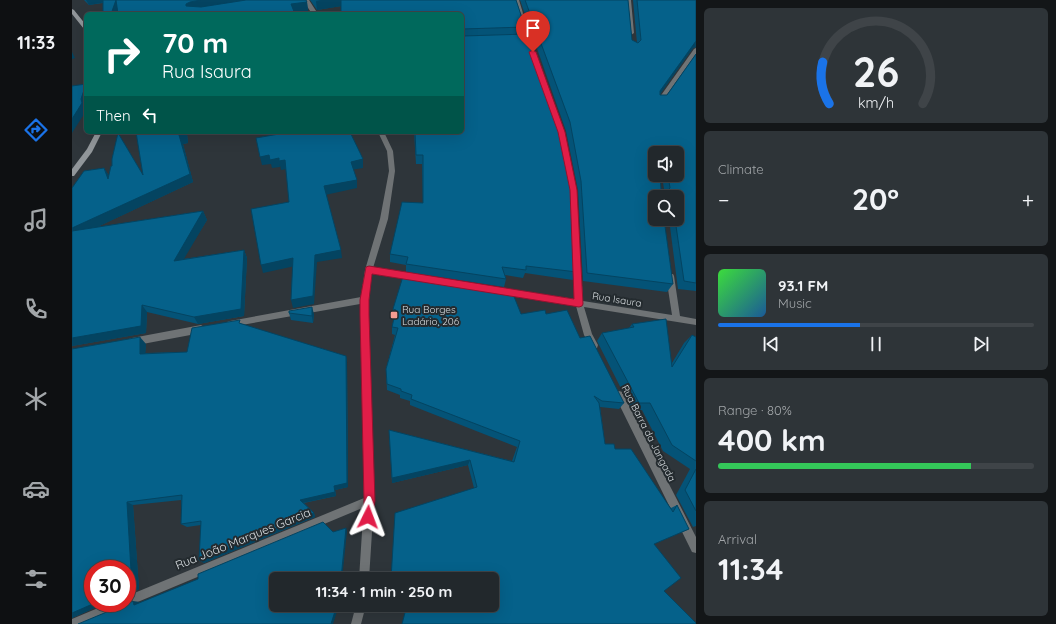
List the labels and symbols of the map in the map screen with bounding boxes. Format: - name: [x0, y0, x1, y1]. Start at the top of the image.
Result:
- pin: [516, 11, 550, 52]
- street label: Rua Isaura: [591, 289, 643, 310]
- place label: Rua Borges Ladário, 206: [402, 303, 460, 328]
- marker: Rua Borges Ladário, 206: [389, 310, 399, 320]
- street label: Rua Barra da Jangada: [619, 383, 679, 484]
- position arrow: [347, 496, 389, 538]
- street label: Rua João Marques Garcia: [173, 504, 313, 573]
- speed limit sign: 30: [84, 560, 136, 612]

